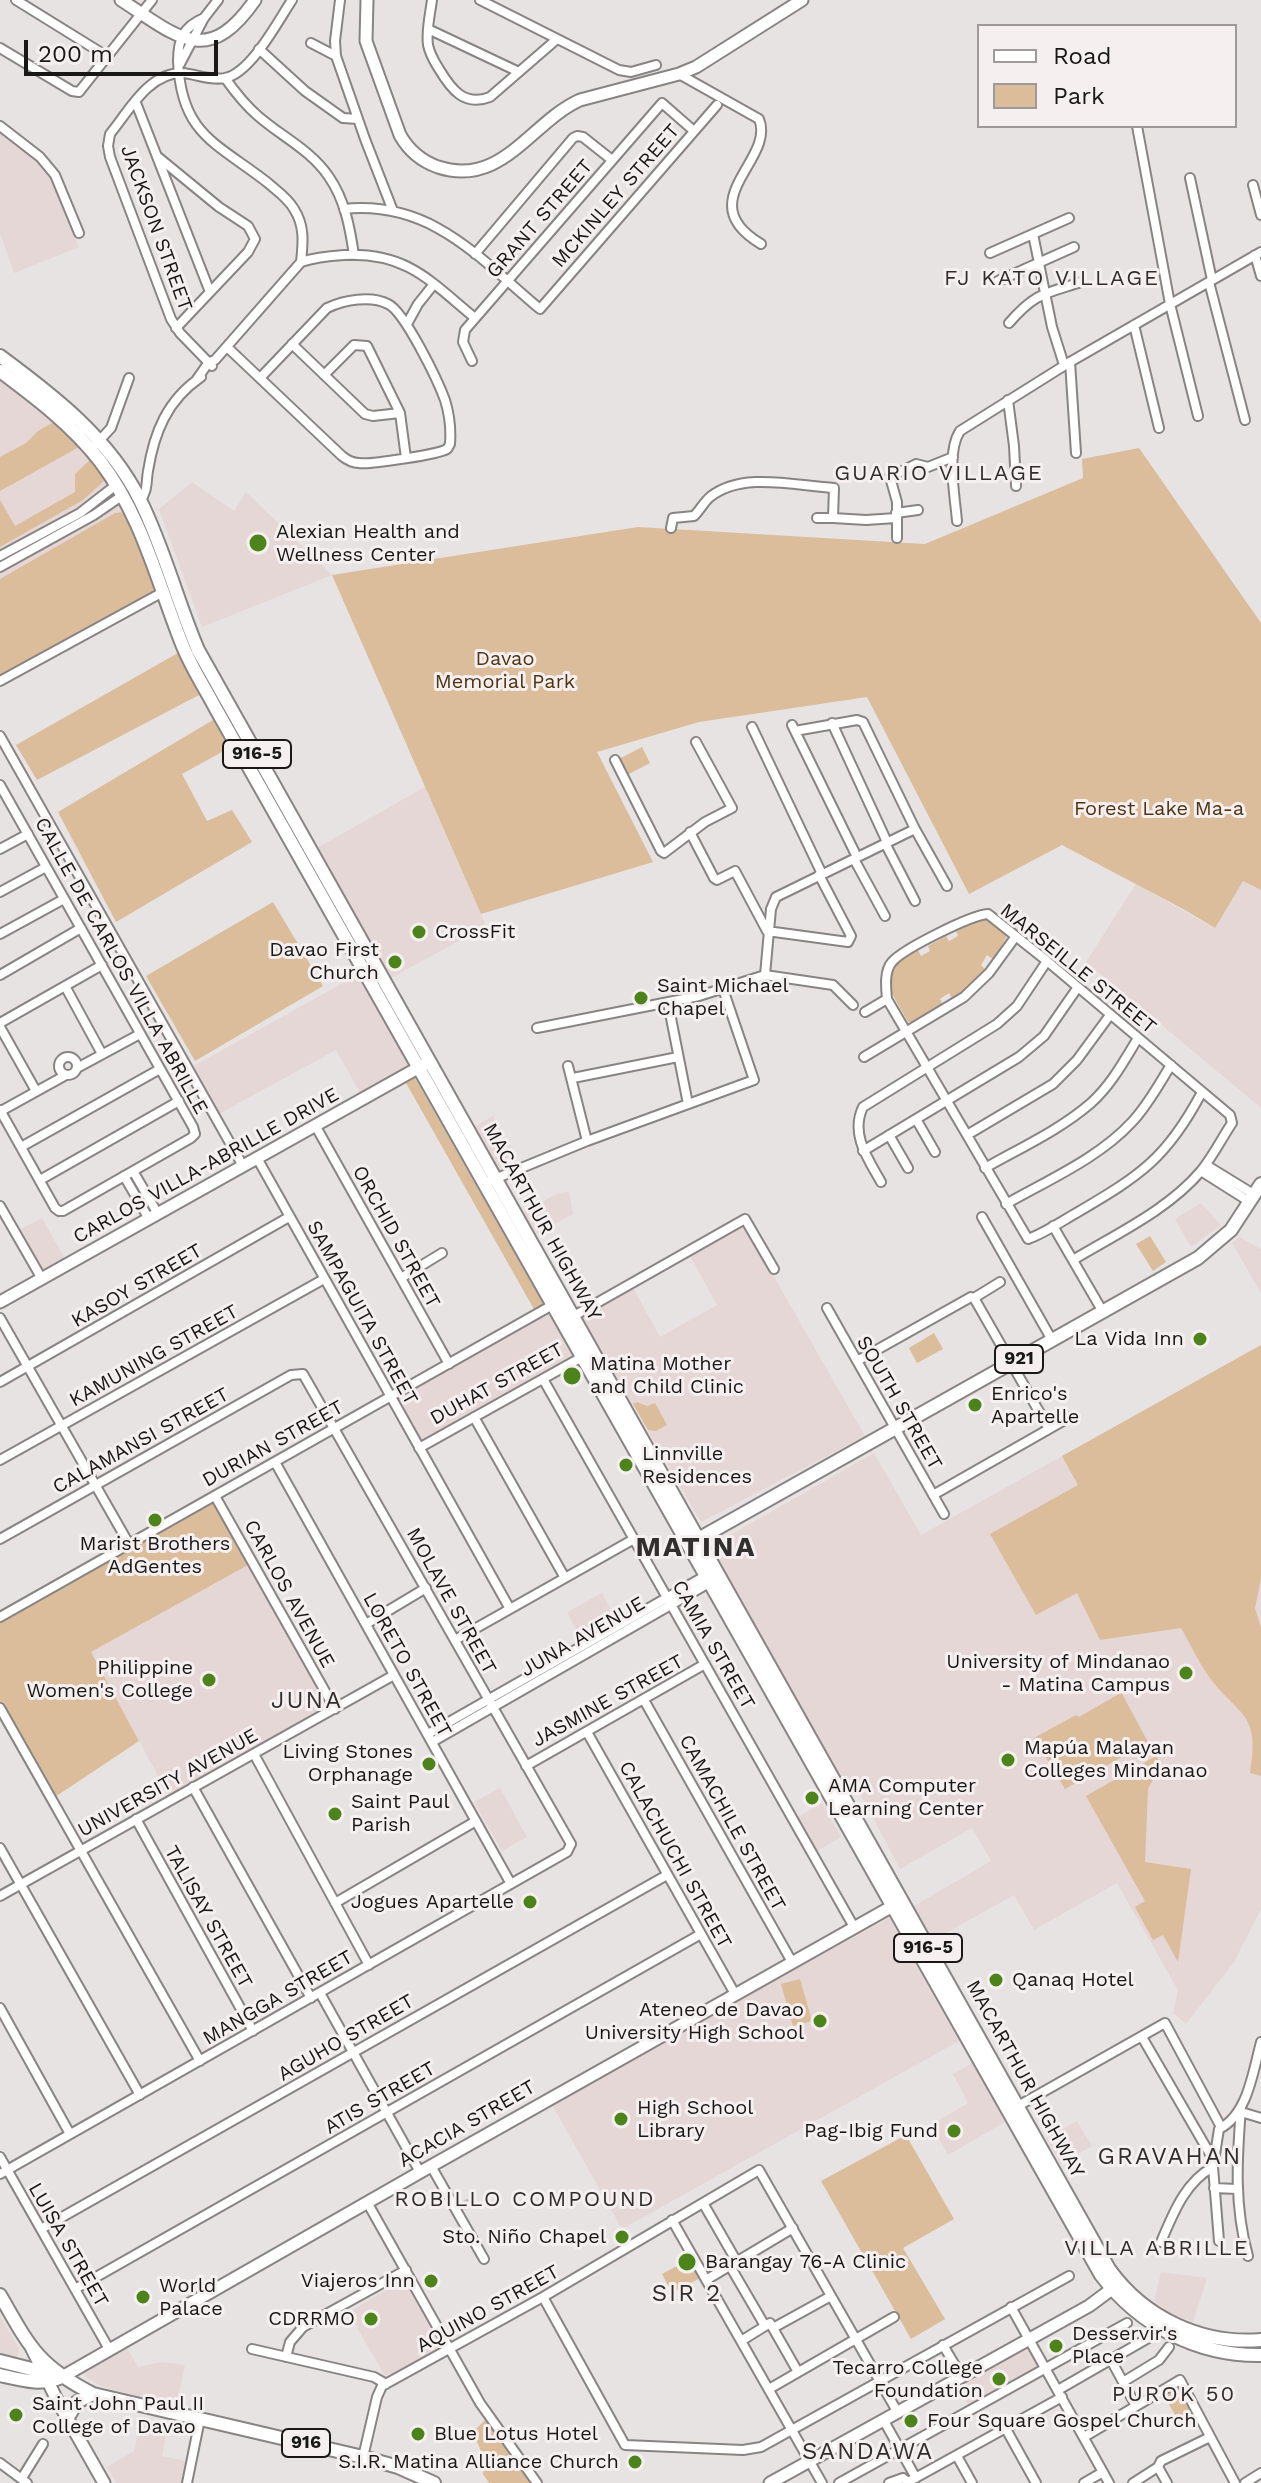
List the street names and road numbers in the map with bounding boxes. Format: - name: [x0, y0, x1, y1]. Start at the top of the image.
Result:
- street label: MCKINLEY STREET: [547, 119, 685, 273]
- street label: JACKSON STREET: [115, 142, 197, 314]
- street label: GRANT STREET: [482, 155, 598, 283]
- road number: 916-5: [223, 740, 291, 768]
- street label: CALLE DE CARLOS VILLA ABRILLE: [29, 813, 213, 1119]
- street label: MARSEILLE STREET: [995, 899, 1161, 1039]
- street label: CARLOS VILLA-ABRILLE DRIVE: [69, 1083, 343, 1249]
- street label: MACARTHUR HIGHWAY: [478, 1119, 606, 1325]
- street label: ORCHID STREET: [347, 1162, 445, 1312]
- street label: SAMPAGUITA STREET: [301, 1217, 423, 1409]
- street label: KASOY STREET: [67, 1239, 207, 1333]
- street label: KAMUNING STREET: [65, 1300, 243, 1412]
- street label: SOUTH STREET: [851, 1332, 947, 1474]
- street label: DUHAT STREET: [426, 1337, 568, 1431]
- road number: 921: [995, 1345, 1043, 1373]
- street label: CALAMANSI STREET: [49, 1383, 233, 1499]
- street label: DURIAN STREET: [198, 1395, 348, 1493]
- street label: CARLOS AVENUE: [238, 1516, 340, 1672]
- street label: MOLAVE STREET: [401, 1524, 501, 1678]
- street label: CAMIA STREET: [666, 1576, 760, 1714]
- street label: LORETO STREET: [357, 1589, 457, 1741]
- street label: JUNA AVENUE: [517, 1592, 649, 1682]
- street label: JASMINE STREET: [528, 1649, 688, 1753]
- street label: UNIVERSITY AVENUE: [74, 1723, 262, 1843]
- street label: CAMACHILE STREET: [674, 1731, 790, 1915]
- street label: CALACHUCHI STREET: [613, 1757, 737, 1953]
- street label: TALISAY STREET: [159, 1841, 257, 1993]
- road number: 916-5: [894, 1934, 962, 1962]
- street label: MANGGA STREET: [199, 1945, 357, 2051]
- street label: MACARTHUR HIGHWAY: [961, 1976, 1089, 2182]
- street label: AGUHO STREET: [274, 1989, 418, 2087]
- street label: ATIS STREET: [320, 2057, 440, 2139]
- street label: ACACIA STREET: [394, 2075, 540, 2173]
- street label: LUISA STREET: [23, 2179, 113, 2311]
- street label: AQUINO STREET: [412, 2260, 564, 2358]
- road number: 916: [282, 2429, 330, 2457]

